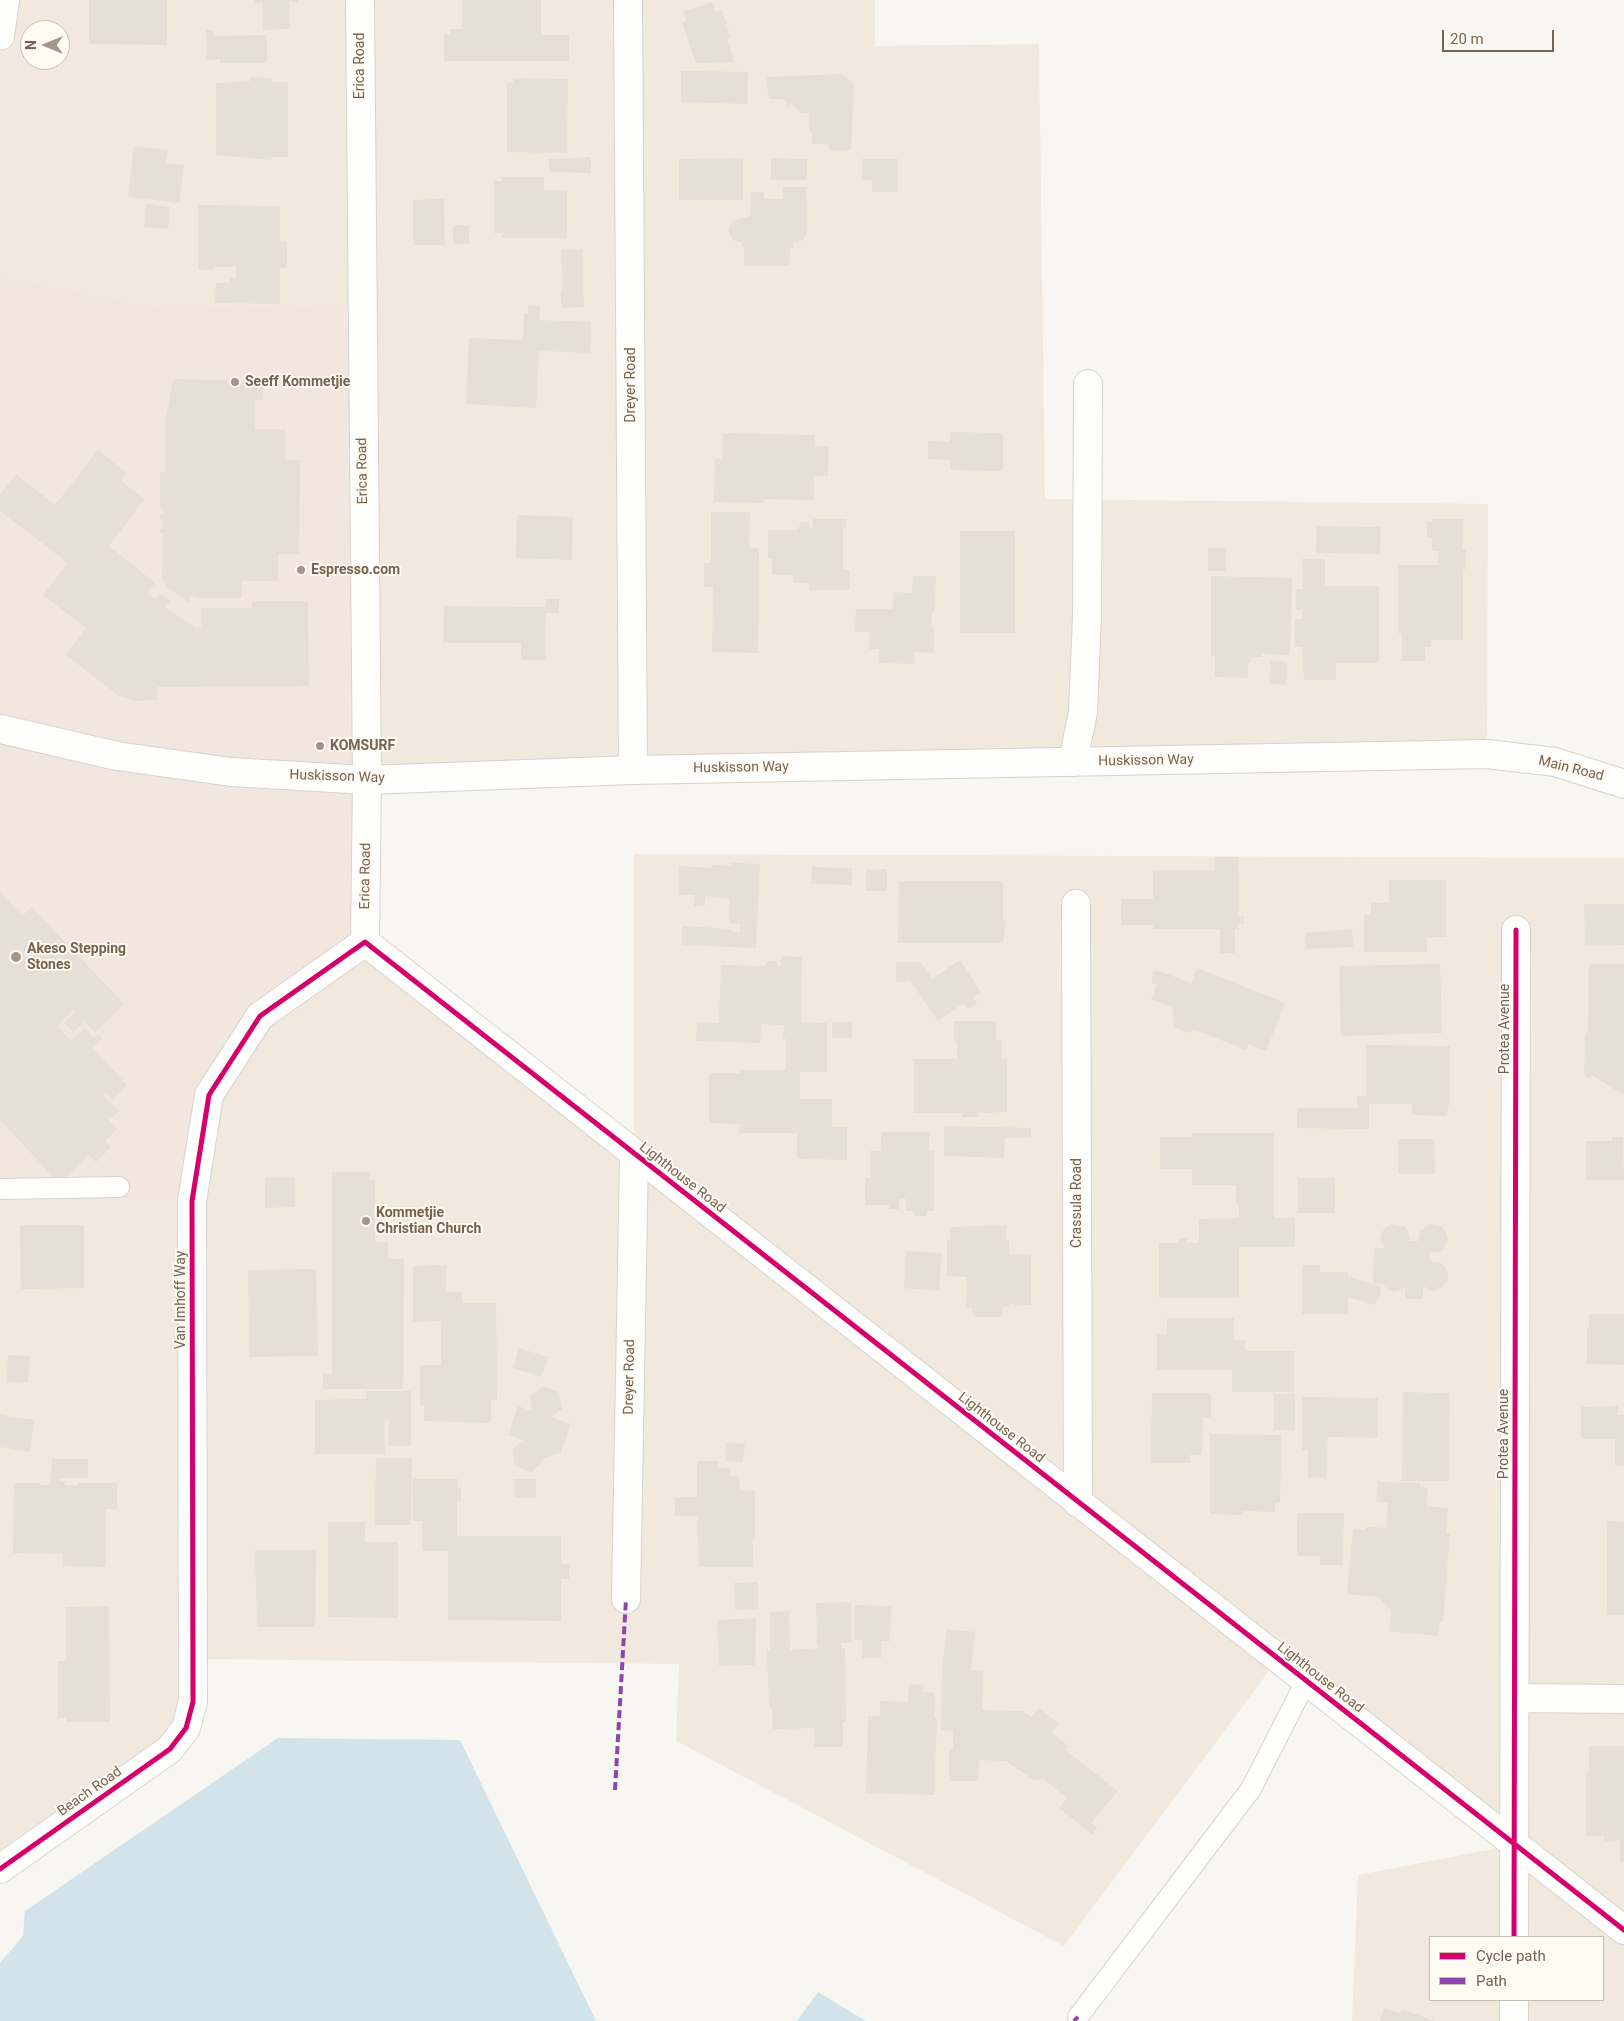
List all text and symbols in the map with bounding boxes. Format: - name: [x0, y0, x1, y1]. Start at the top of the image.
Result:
- north arrow: [20, 20, 70, 70]
- scale bar: [1444, 20, 1556, 52]
- text: 20 m: [1450, 30, 1484, 48]
- street label: Erica Road: [352, 33, 368, 99]
- text: N: [23, 40, 39, 50]
- street label: Dreyer Road: [623, 347, 639, 423]
- place label: Seeff Kommetjie: [245, 374, 350, 390]
- marker: Seeff Kommetjie: [229, 376, 241, 388]
- street label: Erica Road: [354, 438, 372, 504]
- place label: Espresso.com: [311, 562, 400, 578]
- marker: Espresso.com: [295, 564, 307, 576]
- place label: KOMSURF: [330, 738, 395, 754]
- marker: KOMSURF: [314, 740, 326, 752]
- street label: Huskisson Way: [1098, 752, 1194, 770]
- street label: Main Road: [1537, 753, 1605, 785]
- street label: Huskisson Way: [693, 759, 789, 777]
- street label: Huskisson Way: [289, 767, 385, 787]
- street label: Erica Road: [357, 843, 375, 909]
- place label: Akeso Stepping Stones: [27, 941, 126, 974]
- marker: Akeso Stepping Stones: [9, 950, 23, 964]
- street label: Protea Avenue: [1497, 984, 1513, 1074]
- street label: Lighthouse Road: [636, 1139, 728, 1217]
- street label: Crassula Road: [1069, 1158, 1085, 1248]
- place label: Kommetjie Christian Church: [376, 1205, 481, 1238]
- marker: Kommetjie Christian Church: [360, 1215, 372, 1227]
- street label: Van Imhoff Way: [173, 1251, 189, 1349]
- street label: Dreyer Road: [621, 1339, 639, 1415]
- street label: Lighthouse Road: [955, 1389, 1047, 1467]
- street label: Protea Avenue: [1496, 1389, 1512, 1479]
- street label: Lighthouse Road: [1274, 1639, 1366, 1717]
- street label: Beach Road: [55, 1764, 125, 1820]
- legend: [1429, 1936, 1604, 2001]
- text: Cycle path: [1476, 1947, 1546, 1965]
- text: Path: [1476, 1972, 1507, 1990]

